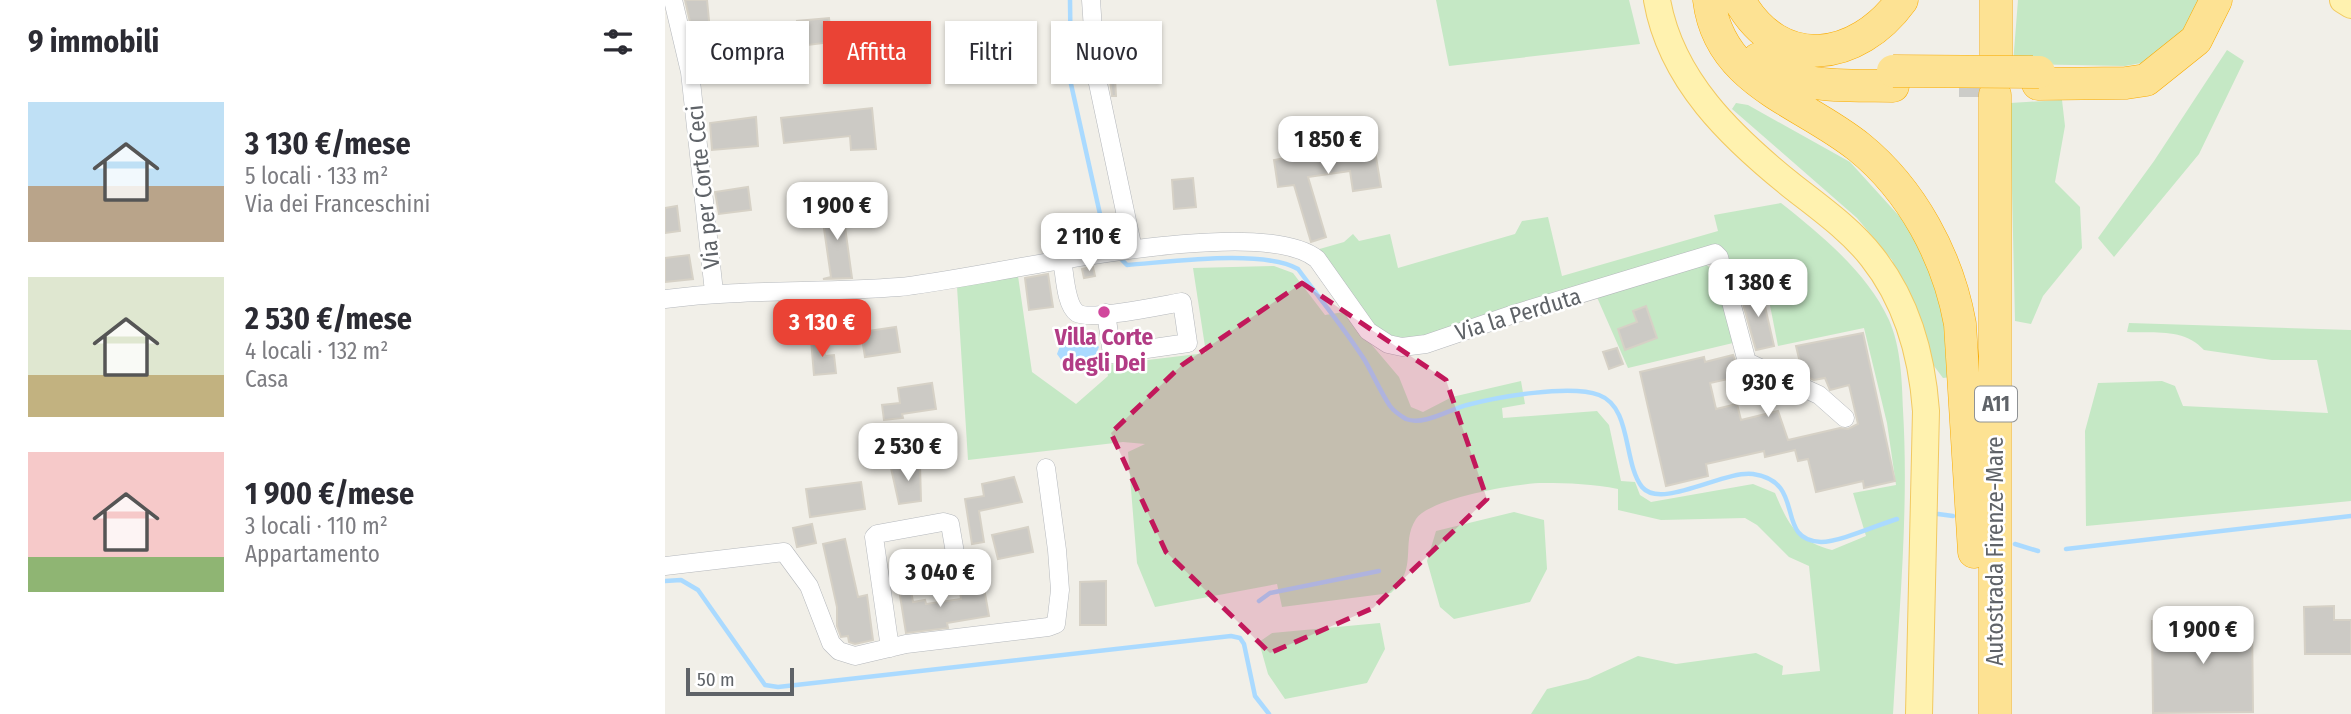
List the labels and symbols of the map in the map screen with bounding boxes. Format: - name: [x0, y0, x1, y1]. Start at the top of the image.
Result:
- street label: Via per Corte Ceci: [680, 104, 726, 270]
- pin: 1 850 €: [1263, 116, 1393, 176]
- pin: 1 900 €: [772, 182, 902, 242]
- pin: 2 110 €: [1024, 214, 1154, 273]
- pin: 1 380 €: [1693, 260, 1823, 319]
- street label: Via la Perduta: [1452, 282, 1584, 346]
- pin: 3 130 €: [757, 300, 887, 359]
- marker: Villa Corte degli Dei: [1096, 304, 1112, 320]
- place label: Villa Corte degli Dei: [1054, 323, 1153, 377]
- pin: 930 €: [1719, 360, 1817, 419]
- road number: A11: [1975, 386, 2017, 422]
- pin: 2 530 €: [843, 424, 973, 483]
- street label: Autostrada Firenze-Mare: [1981, 436, 2009, 666]
- pin: 3 040 €: [875, 550, 1005, 609]
- pin: 1 900 €: [2138, 606, 2268, 666]
- scale bar: [686, 665, 795, 697]

